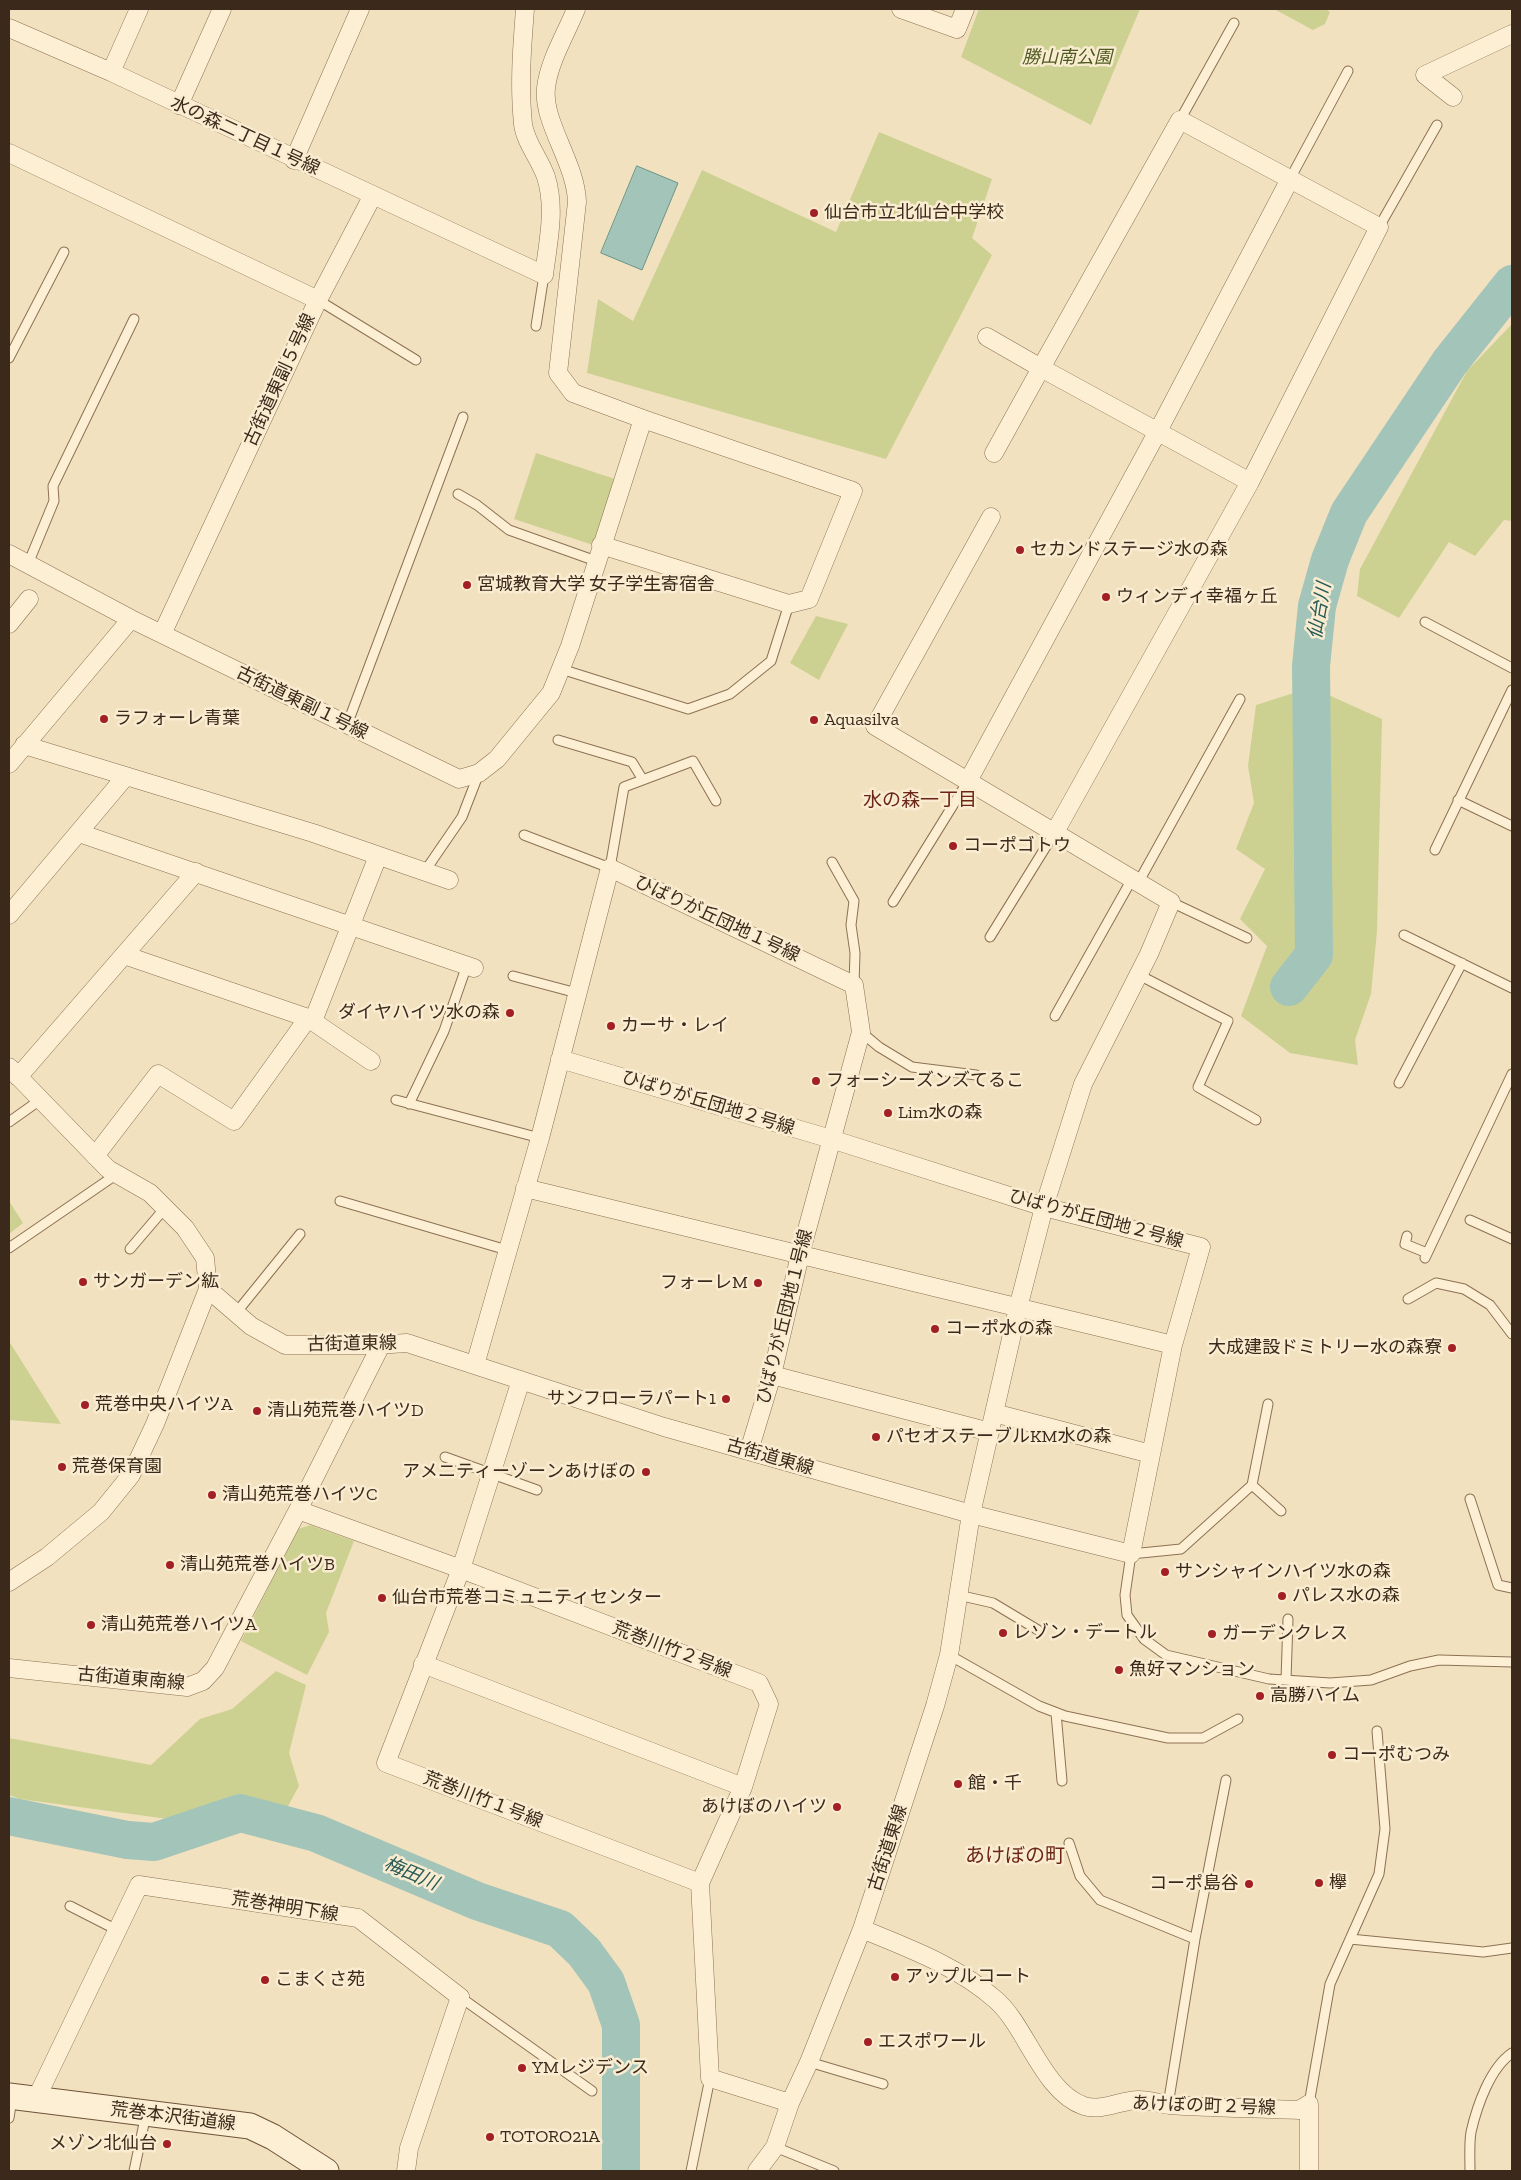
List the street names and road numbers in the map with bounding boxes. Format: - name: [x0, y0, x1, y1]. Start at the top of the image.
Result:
- street label: 水の森二丁目１号線: [167, 92, 323, 180]
- street label: 古街道東副５号線: [240, 310, 320, 450]
- street label: 古街道東副１号線: [233, 662, 371, 744]
- street label: ひばりが丘団地１号線: [631, 871, 803, 967]
- street label: ひばりが丘団地２号線: [619, 1066, 797, 1140]
- street label: ひばりが丘団地２号線: [1006, 1185, 1186, 1253]
- street label: ひばりが丘団地１号線: [753, 1227, 817, 1407]
- street label: 古街道東線: [307, 1332, 397, 1356]
- street label: 古街道東線: [724, 1434, 816, 1480]
- street label: 荒巻川竹２号線: [609, 1617, 735, 1683]
- street label: 古街道東南線: [76, 1664, 186, 1694]
- street label: 荒巻川竹１号線: [420, 1767, 546, 1833]
- street label: 古街道東線: [864, 1802, 912, 1894]
- street label: 荒巻神明下線: [230, 1888, 340, 1926]
- street label: あけぼの町２号線: [1132, 2093, 1276, 2119]
- street label: 荒巻本沢街道線: [109, 2099, 237, 2135]

